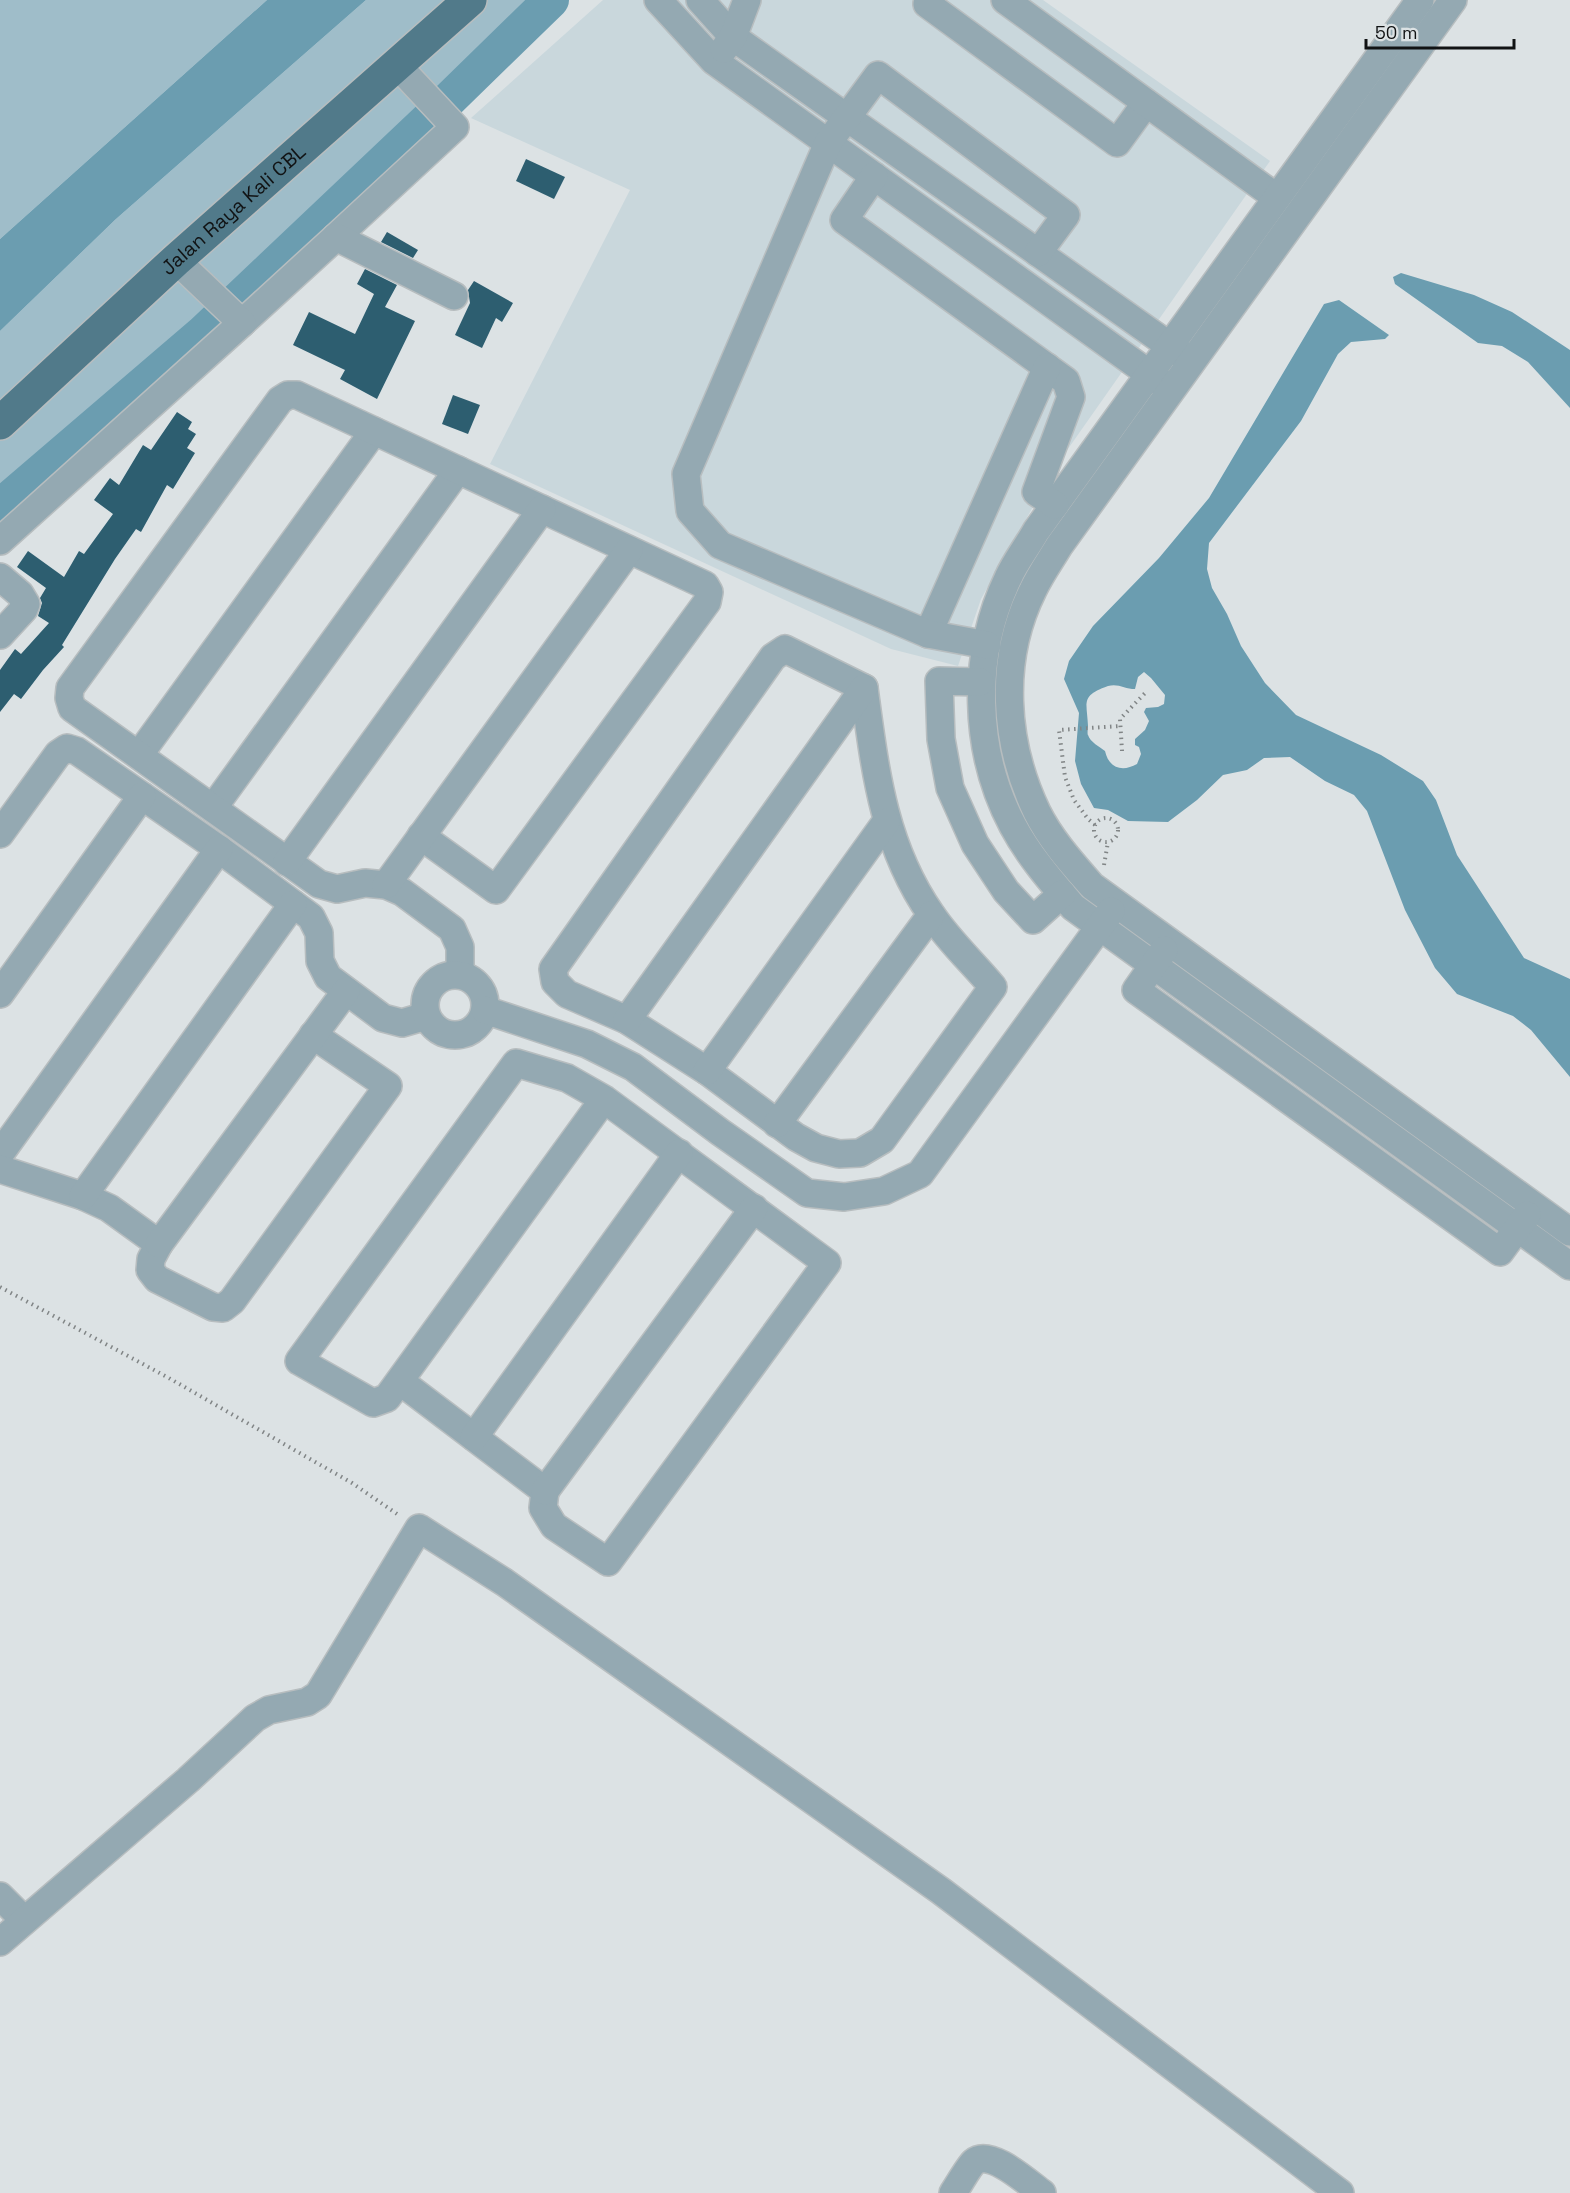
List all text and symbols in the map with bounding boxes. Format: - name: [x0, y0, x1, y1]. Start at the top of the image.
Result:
- scale bar: [1366, 12, 1514, 50]
- text: 50 m: [1375, 21, 1417, 44]
- street label: Jalan Raya Kali CBL: [155, 138, 311, 281]

